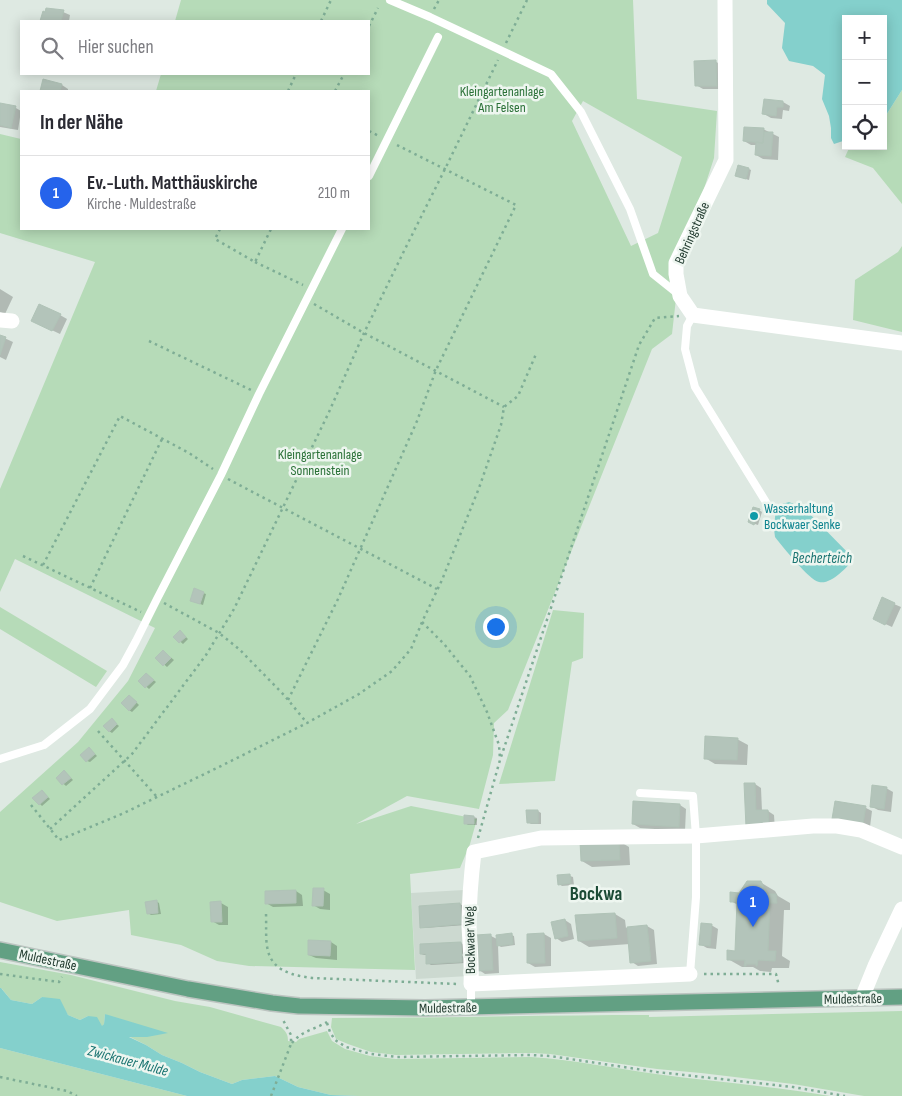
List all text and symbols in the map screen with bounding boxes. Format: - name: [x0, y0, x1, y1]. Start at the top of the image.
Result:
- map controls: [842, 15, 887, 150]
- button: +: [842, 15, 887, 60]
- search box: [20, 20, 370, 75]
- icon: search: [38, 34, 66, 62]
- text: Hier suchen: [78, 36, 154, 59]
- button: −: [842, 60, 887, 105]
- park label: Kleingartenanlage Am Felsen: [460, 83, 544, 116]
- button: locate: [842, 105, 887, 150]
- text: In der Nähe: [40, 110, 123, 135]
- text: Ev.-Luth. Matthäuskirche: [87, 172, 258, 195]
- text: 1: [53, 184, 59, 203]
- text: 210 m: [318, 184, 350, 203]
- text: Kirche · Muldestraße: [87, 195, 196, 214]
- street label: Behringstraße: [671, 199, 713, 267]
- park label: Kleingartenanlage Sonnenstein: [278, 446, 362, 479]
- place label: Wasserhaltung Bockwaer Senke: [764, 500, 840, 533]
- marker: Wasserhaltung Bockwaer Senke: [748, 510, 760, 522]
- water label: Becherteich: [792, 549, 852, 568]
- your location: [483, 614, 509, 640]
- district label: Bockwa: [570, 883, 622, 906]
- pin: 1: [737, 886, 769, 927]
- street label: Bockwaer Weg: [461, 905, 479, 974]
- street label: Muldestraße: [18, 946, 78, 974]
- street label: Muldestraße: [824, 990, 882, 1008]
- street label: Muldestraße: [419, 999, 477, 1017]
- water label: Zwickauer Mulde: [85, 1041, 170, 1081]

